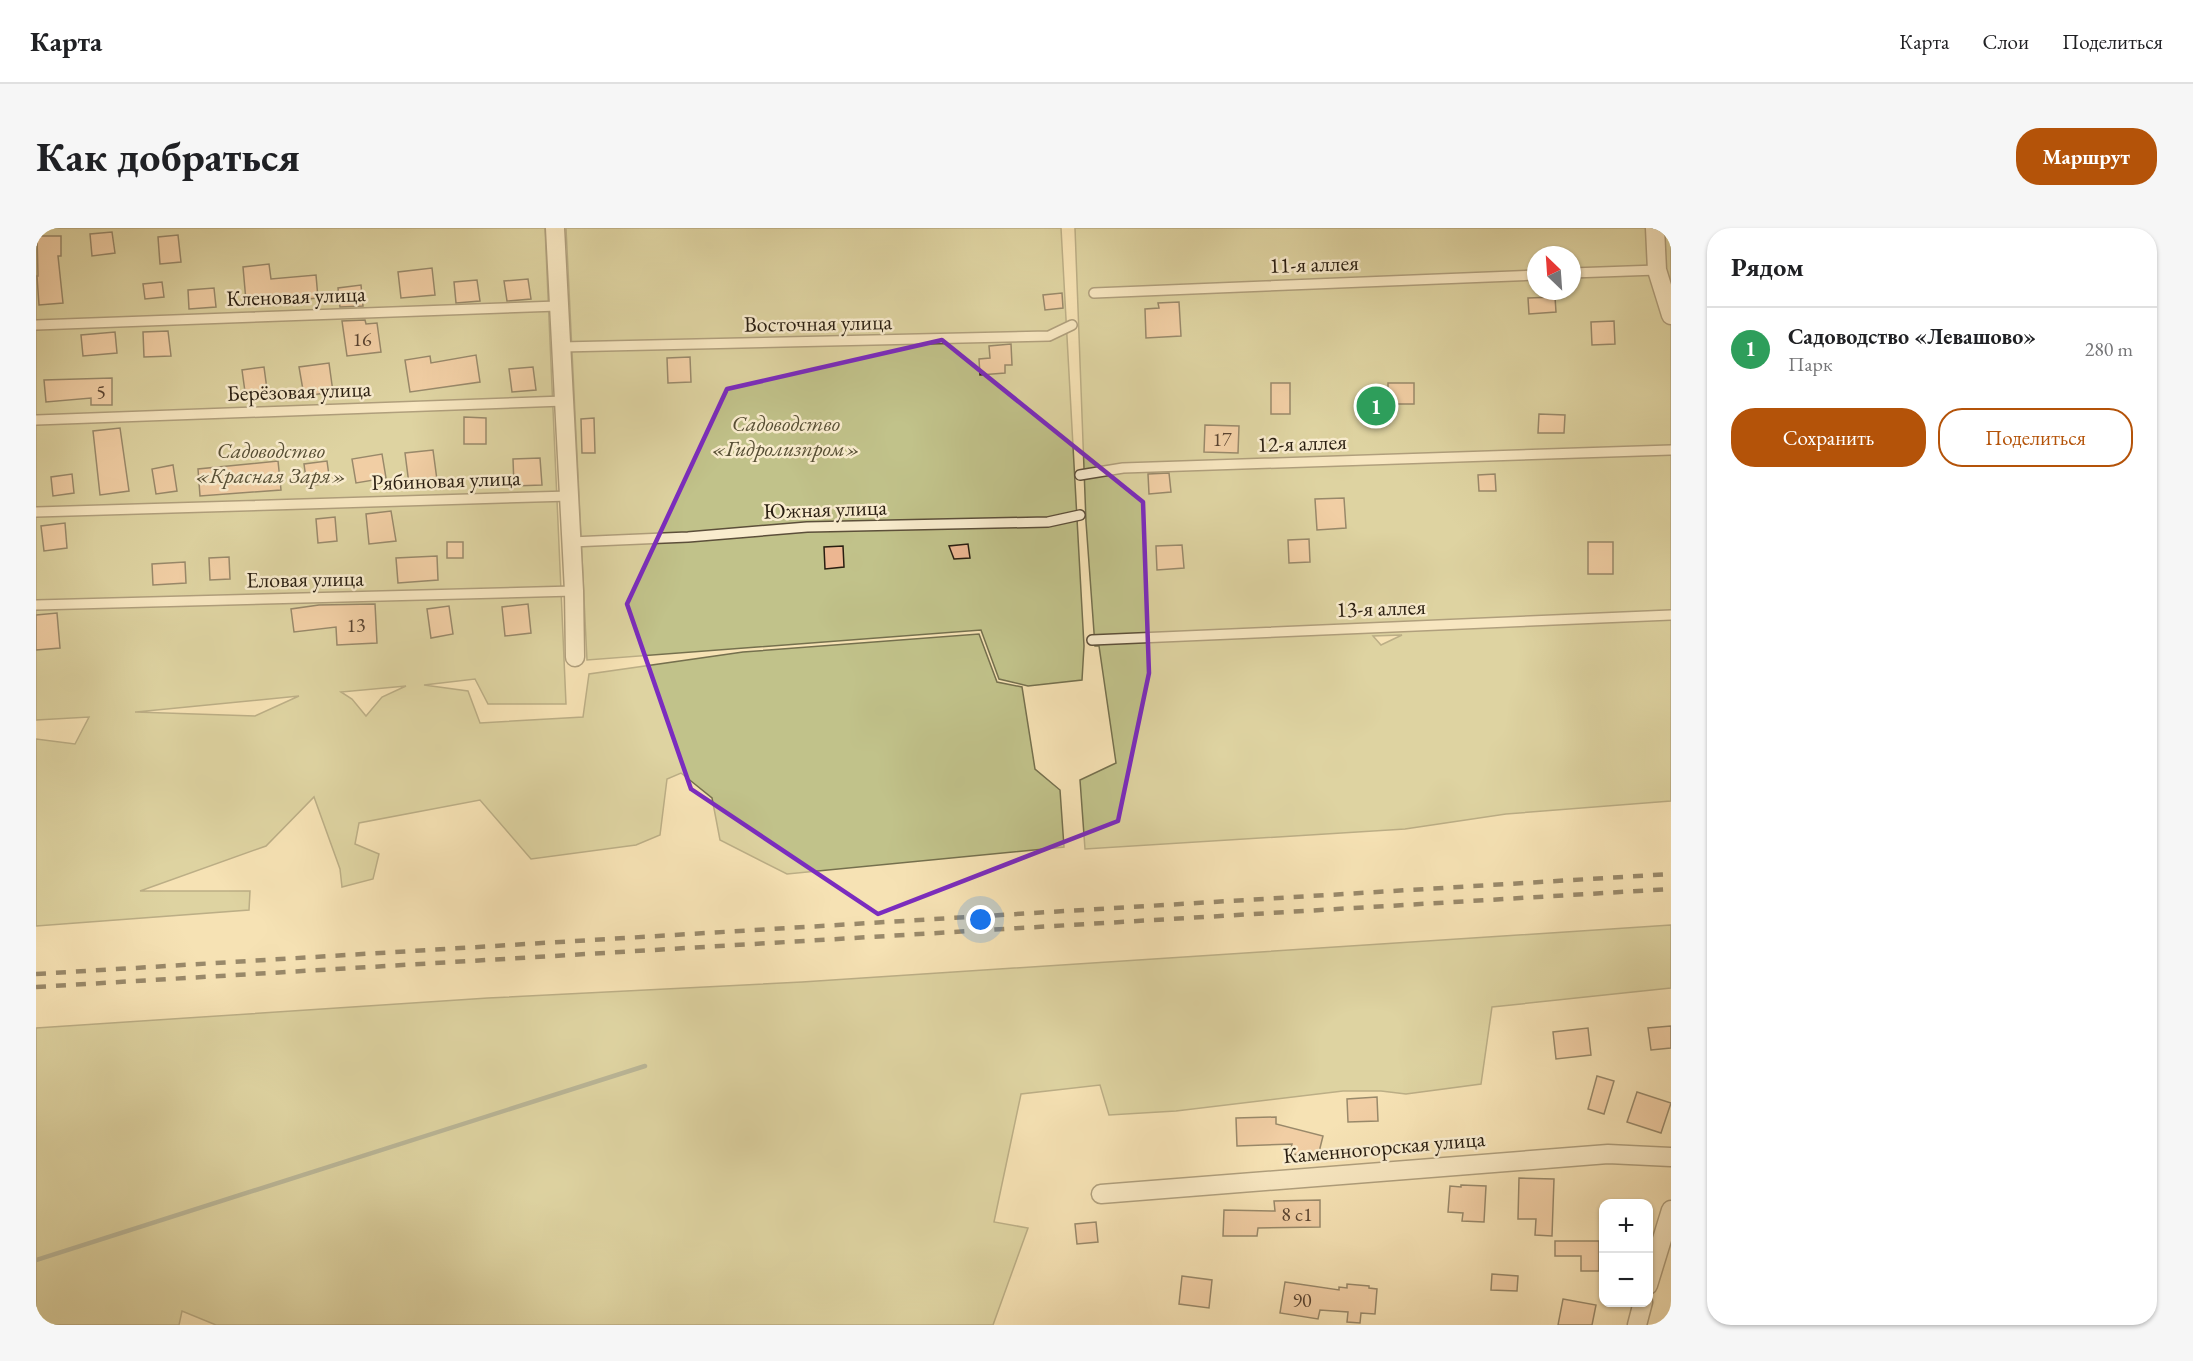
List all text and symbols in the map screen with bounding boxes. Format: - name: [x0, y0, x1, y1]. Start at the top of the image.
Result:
- text: Карта: [30, 23, 102, 59]
- text: Карта: [1899, 28, 1949, 55]
- text: Слои: [1982, 28, 2029, 55]
- text: Поделиться: [2062, 28, 2163, 55]
- button: Маршрут: [2016, 128, 2157, 185]
- text: Как добраться: [36, 129, 300, 184]
- north arrow: [1527, 246, 1581, 300]
- street label: 11-я аллея: [1269, 248, 1360, 280]
- text: Рядом: [1731, 250, 1804, 284]
- street label: Кленовая улица: [226, 279, 367, 313]
- street label: Восточная улица: [744, 307, 893, 339]
- text: Садоводство «Левашово»: [1788, 322, 2036, 351]
- house number: 16: [352, 326, 372, 352]
- text: 1: [1745, 336, 1756, 362]
- text: 280 m: [2085, 336, 2133, 362]
- text: Парк: [1788, 351, 1832, 377]
- street label: Берёзовая улица: [226, 374, 372, 408]
- house number: 5: [96, 379, 106, 405]
- pin: 1: [1356, 384, 1396, 429]
- button: Сохранить: [1731, 408, 1926, 467]
- button: Поделиться: [1938, 408, 2133, 467]
- park label: Садоводство «Гидролизпром»: [712, 409, 860, 463]
- house number: 17: [1212, 426, 1232, 452]
- street label: 12-я аллея: [1257, 427, 1348, 459]
- park label: Садоводство «Красная Заря»: [196, 436, 346, 490]
- street label: Рябиновая улица: [371, 463, 521, 497]
- street label: Южная улица: [763, 492, 888, 526]
- street label: Еловая улица: [246, 563, 364, 595]
- street label: 13-я аллея: [1336, 592, 1427, 624]
- house number: 13: [346, 612, 366, 638]
- your location: [966, 905, 995, 934]
- street label: Каменногорская улица: [1282, 1124, 1486, 1170]
- map controls: [1599, 1199, 1653, 1307]
- button: +: [1599, 1199, 1653, 1253]
- house number: 8 с1: [1281, 1201, 1313, 1227]
- button: −: [1599, 1253, 1653, 1307]
- house number: 90: [1292, 1287, 1312, 1313]

